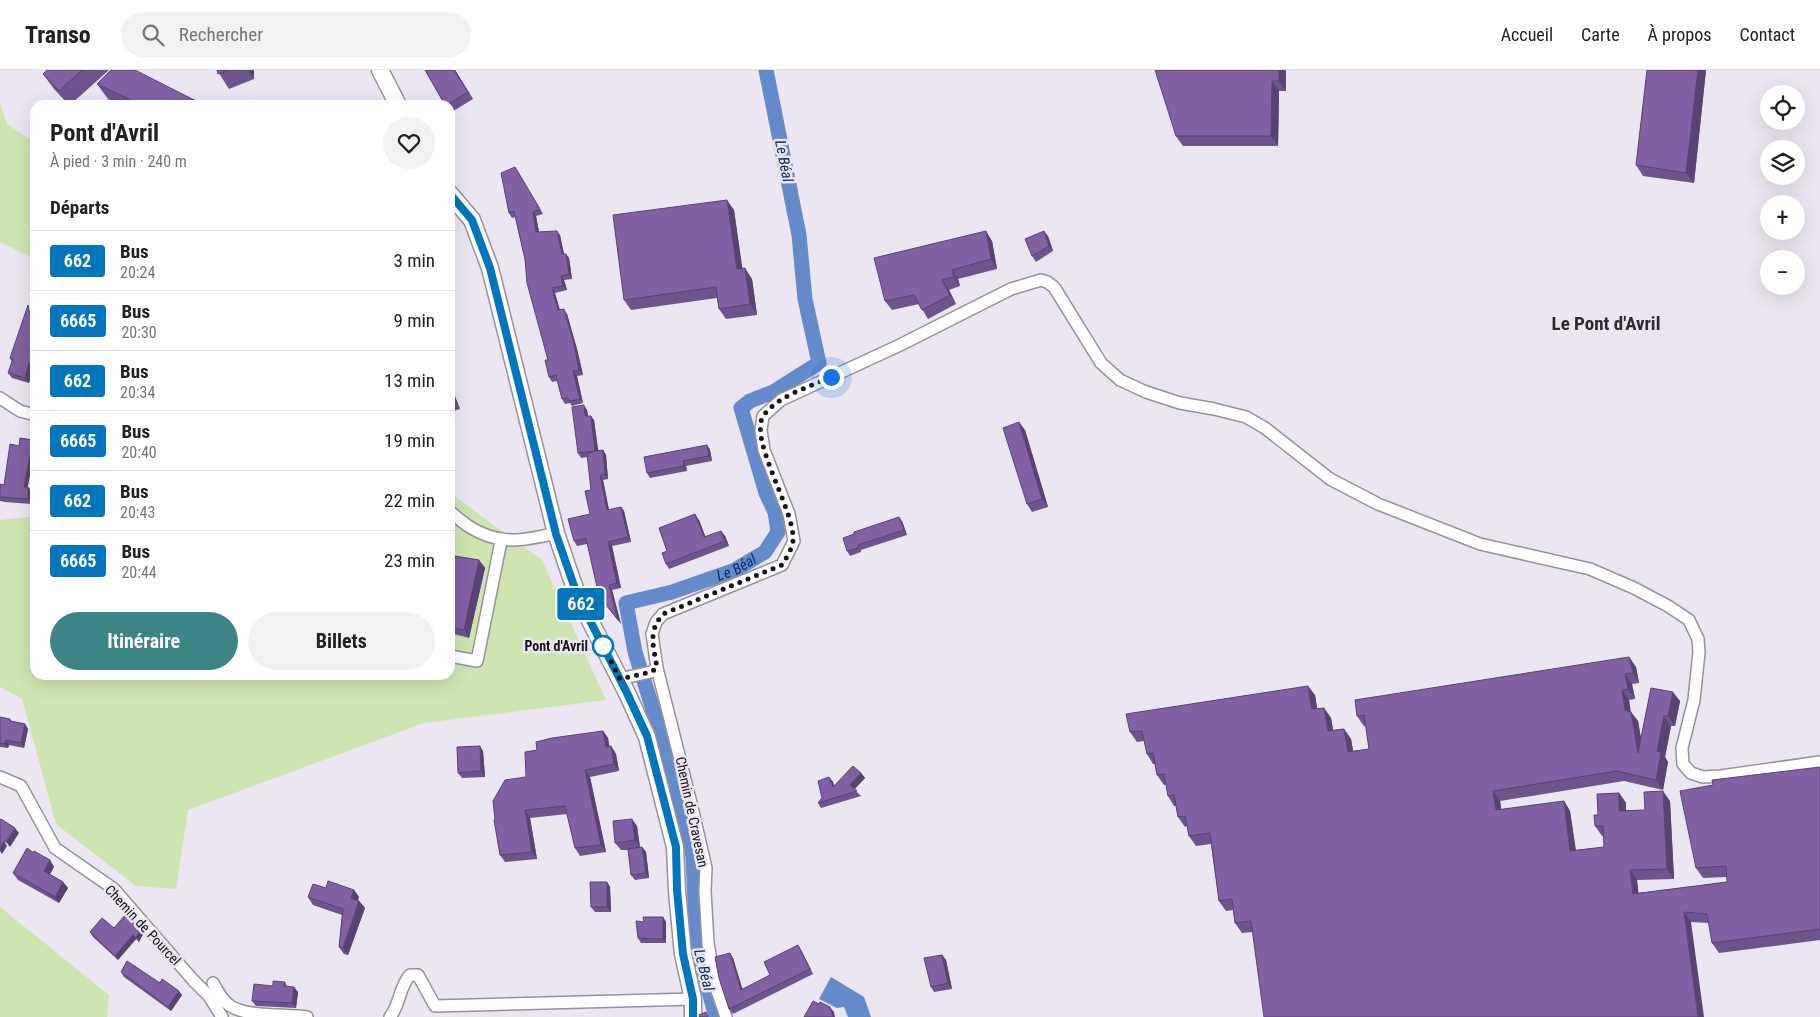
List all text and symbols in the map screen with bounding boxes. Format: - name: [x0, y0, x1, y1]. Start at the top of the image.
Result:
- search box: [121, 12, 471, 57]
- text: Transo: [25, 21, 91, 49]
- icon: search: [139, 21, 167, 49]
- text: Rechercher: [179, 23, 263, 46]
- text: Accueil: [1501, 24, 1553, 45]
- text: Carte: [1581, 24, 1620, 45]
- text: À propos: [1648, 24, 1711, 45]
- text: Contact: [1739, 24, 1795, 45]
- map controls: [1760, 85, 1805, 295]
- button: locate: [1760, 85, 1805, 130]
- button: heart: [383, 117, 435, 169]
- text: Pont d'Avril: [50, 119, 159, 147]
- water label: Le Béal: [771, 139, 797, 184]
- button: layers: [1760, 140, 1805, 185]
- text: À pied · 3 min · 240 m: [50, 152, 187, 171]
- button: +: [1760, 195, 1805, 240]
- text: Départs: [50, 196, 109, 219]
- text: Bus: [120, 240, 149, 263]
- text: 3 min: [393, 249, 435, 272]
- text: 662: [64, 250, 91, 271]
- button: −: [1760, 250, 1805, 295]
- text: 20:24: [120, 263, 155, 282]
- text: Bus: [121, 300, 150, 323]
- text: 9 min: [393, 309, 435, 332]
- text: 6665: [60, 310, 96, 331]
- district label: Le Pont d'Avril: [1552, 312, 1660, 335]
- text: 20:30: [121, 323, 157, 342]
- text: Bus: [120, 360, 149, 383]
- your location: [819, 365, 844, 390]
- text: 13 min: [384, 369, 435, 392]
- text: 662: [64, 370, 91, 391]
- text: 20:34: [120, 383, 155, 402]
- text: Bus: [121, 420, 150, 443]
- text: 19 min: [384, 429, 435, 452]
- text: 6665: [60, 430, 96, 451]
- text: 20:40: [121, 443, 157, 462]
- text: Bus: [120, 480, 149, 503]
- text: 22 min: [384, 489, 435, 512]
- text: 662: [64, 490, 91, 511]
- text: 20:43: [120, 503, 155, 522]
- text: Bus: [121, 540, 150, 563]
- text: 23 min: [384, 549, 435, 572]
- text: 6665: [60, 550, 96, 571]
- water label: Le Béal: [714, 550, 760, 585]
- text: 20:44: [121, 563, 157, 582]
- line badge: 662: [552, 588, 610, 620]
- text: 662: [567, 593, 595, 614]
- button: Itinéraire: [50, 612, 238, 670]
- button: Billets: [248, 612, 435, 670]
- marker: Pont d'Avril: [592, 635, 614, 657]
- place label: Pont d'Avril: [524, 638, 588, 654]
- street label: Chemin de Cravesan: [672, 755, 712, 869]
- street label: Chemin de Pourcel: [102, 882, 184, 968]
- water label: Le Béal: [690, 947, 718, 993]

